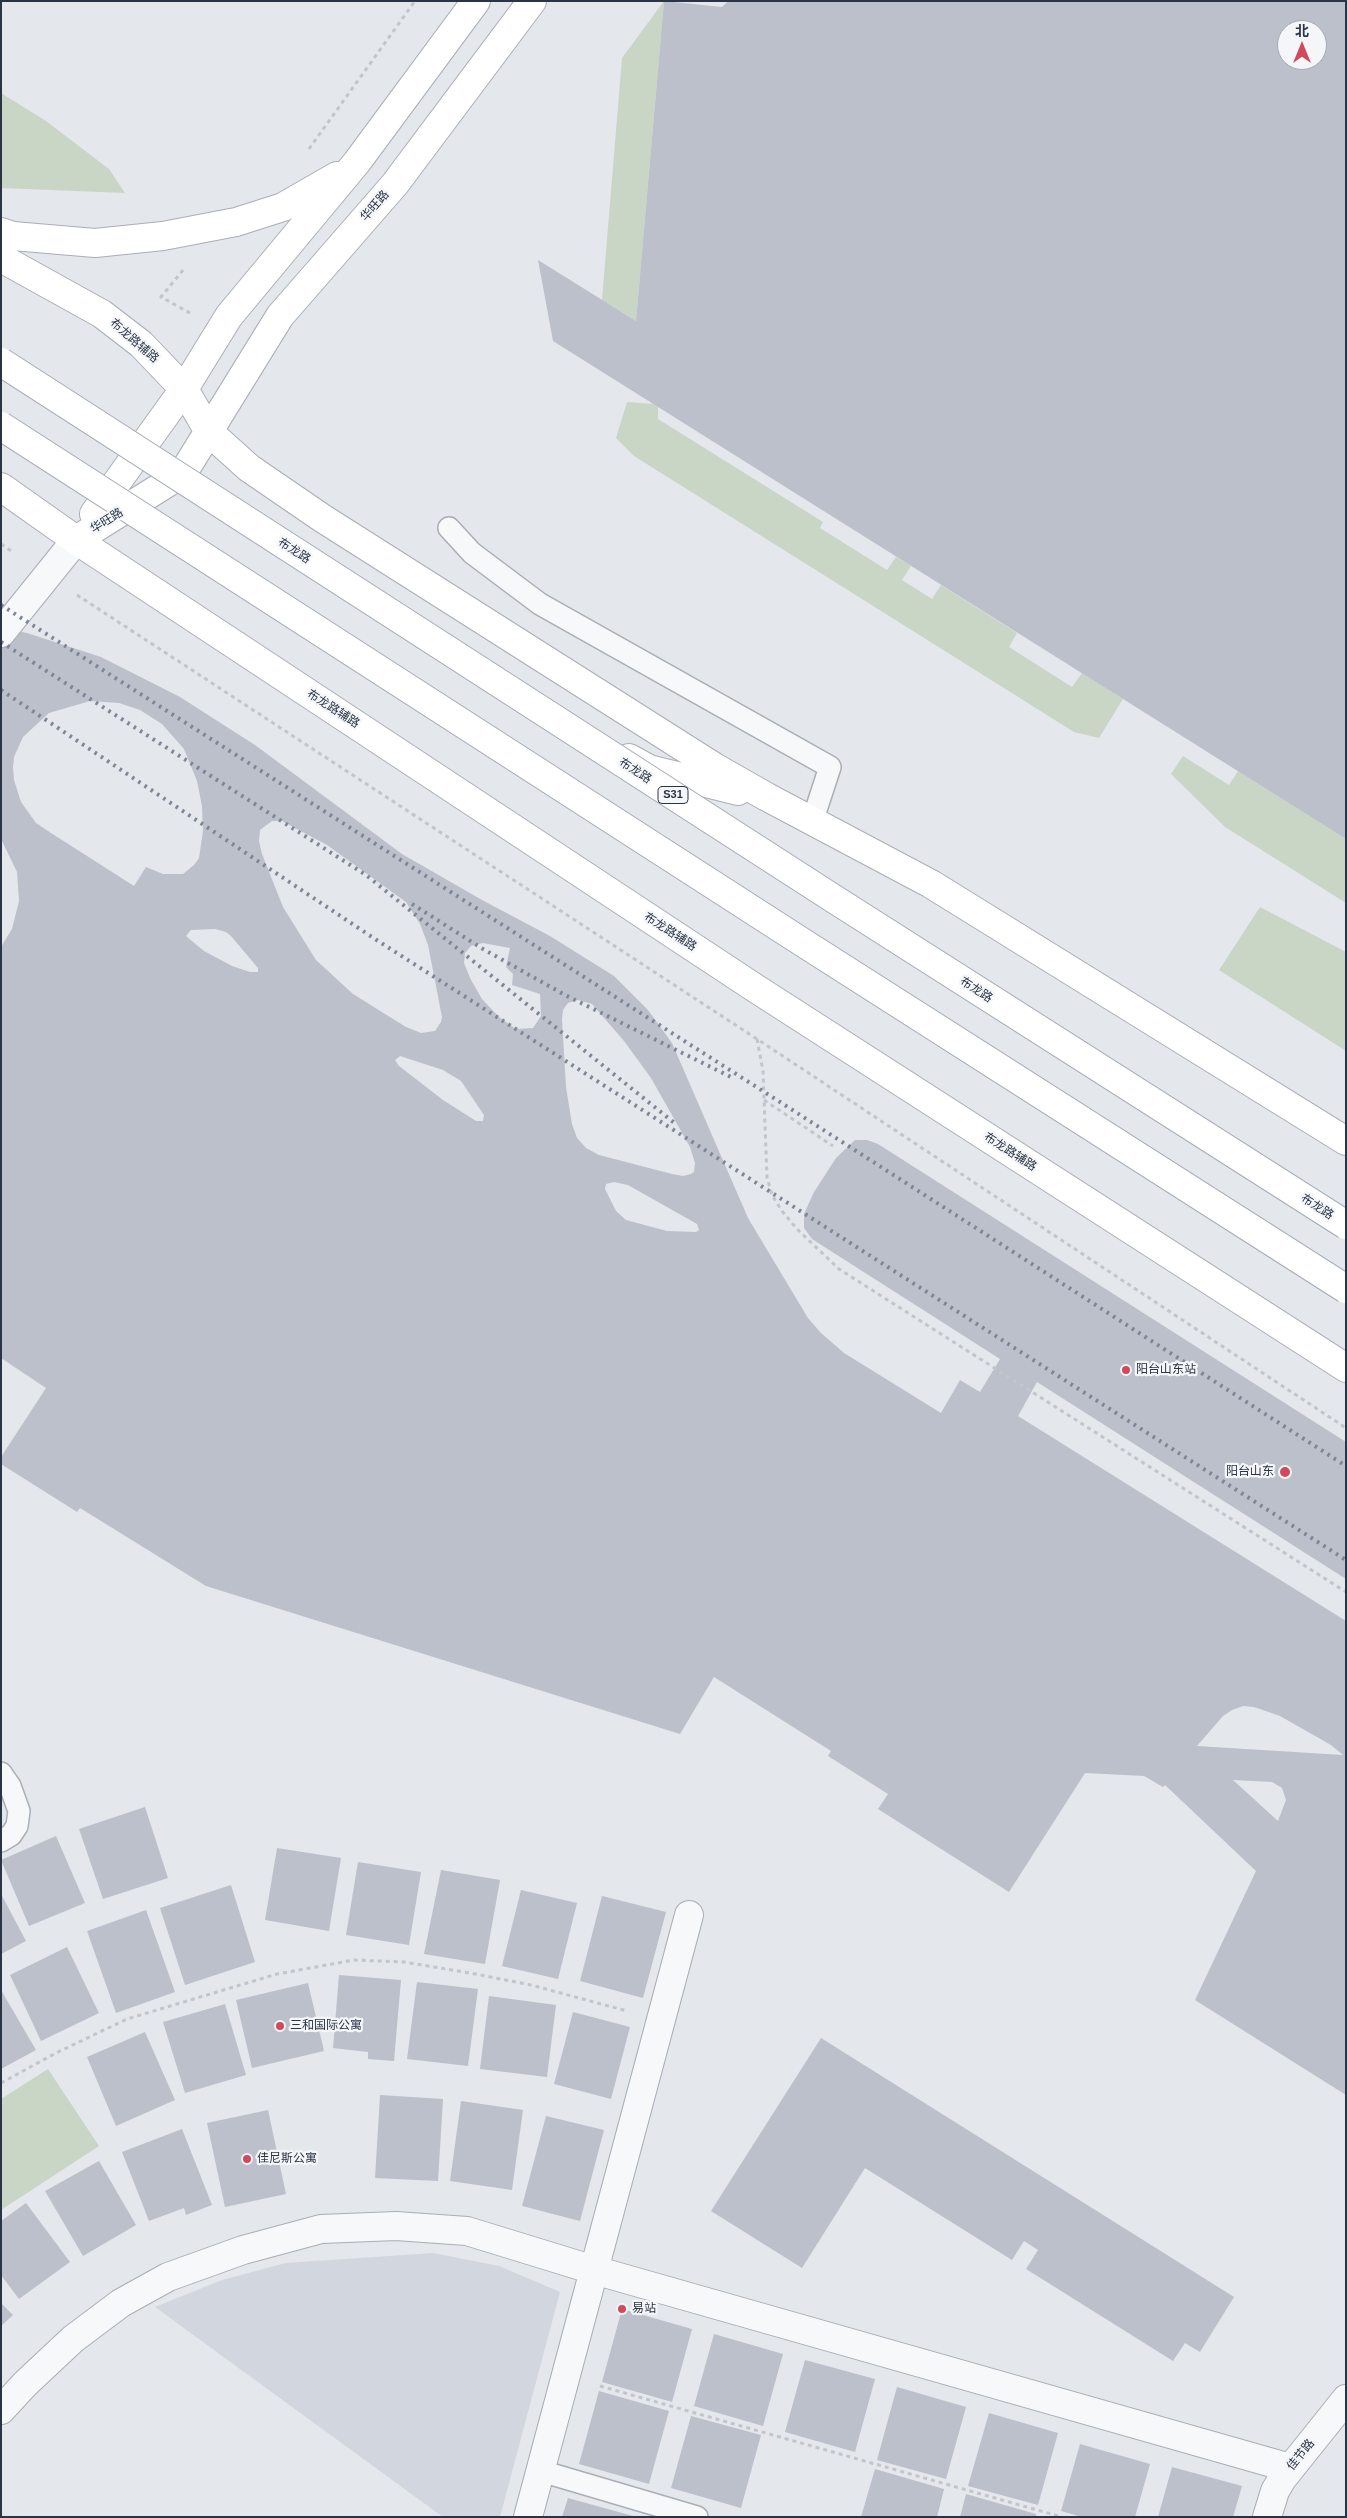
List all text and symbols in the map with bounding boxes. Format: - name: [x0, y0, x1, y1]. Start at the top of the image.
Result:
- north arrow: [1277, 20, 1327, 70]
- text: 北: [1295, 23, 1309, 39]
- street label: 华旺路: [358, 188, 392, 224]
- street label: 布龙路辅路: [107, 316, 161, 366]
- street label: 华旺路: [88, 505, 126, 537]
- street label: 布龙路: [275, 535, 313, 567]
- street label: 布龙路辅路: [304, 687, 362, 731]
- street label: 布龙路: [616, 755, 654, 787]
- road number: S31: [658, 786, 688, 804]
- street label: 布龙路辅路: [641, 910, 699, 954]
- street label: 布龙路: [957, 974, 995, 1006]
- street label: 布龙路辅路: [981, 1130, 1039, 1174]
- street label: 布龙路: [1298, 1191, 1336, 1223]
- place label: 阳台山东站: [1136, 1363, 1196, 1377]
- marker: 阳台山东站: [1120, 1364, 1132, 1376]
- place label: 阳台山东: [1226, 1465, 1274, 1479]
- marker: 阳台山东: [1278, 1465, 1292, 1479]
- place label: 三和国际公寓: [290, 2019, 362, 2033]
- marker: 三和国际公寓: [274, 2020, 286, 2032]
- place label: 佳尼斯公寓: [257, 2152, 317, 2166]
- marker: 佳尼斯公寓: [241, 2153, 253, 2165]
- place label: 易站: [632, 2302, 656, 2316]
- marker: 易站: [616, 2303, 628, 2315]
- street label: 佳节路: [1284, 2436, 1318, 2474]

